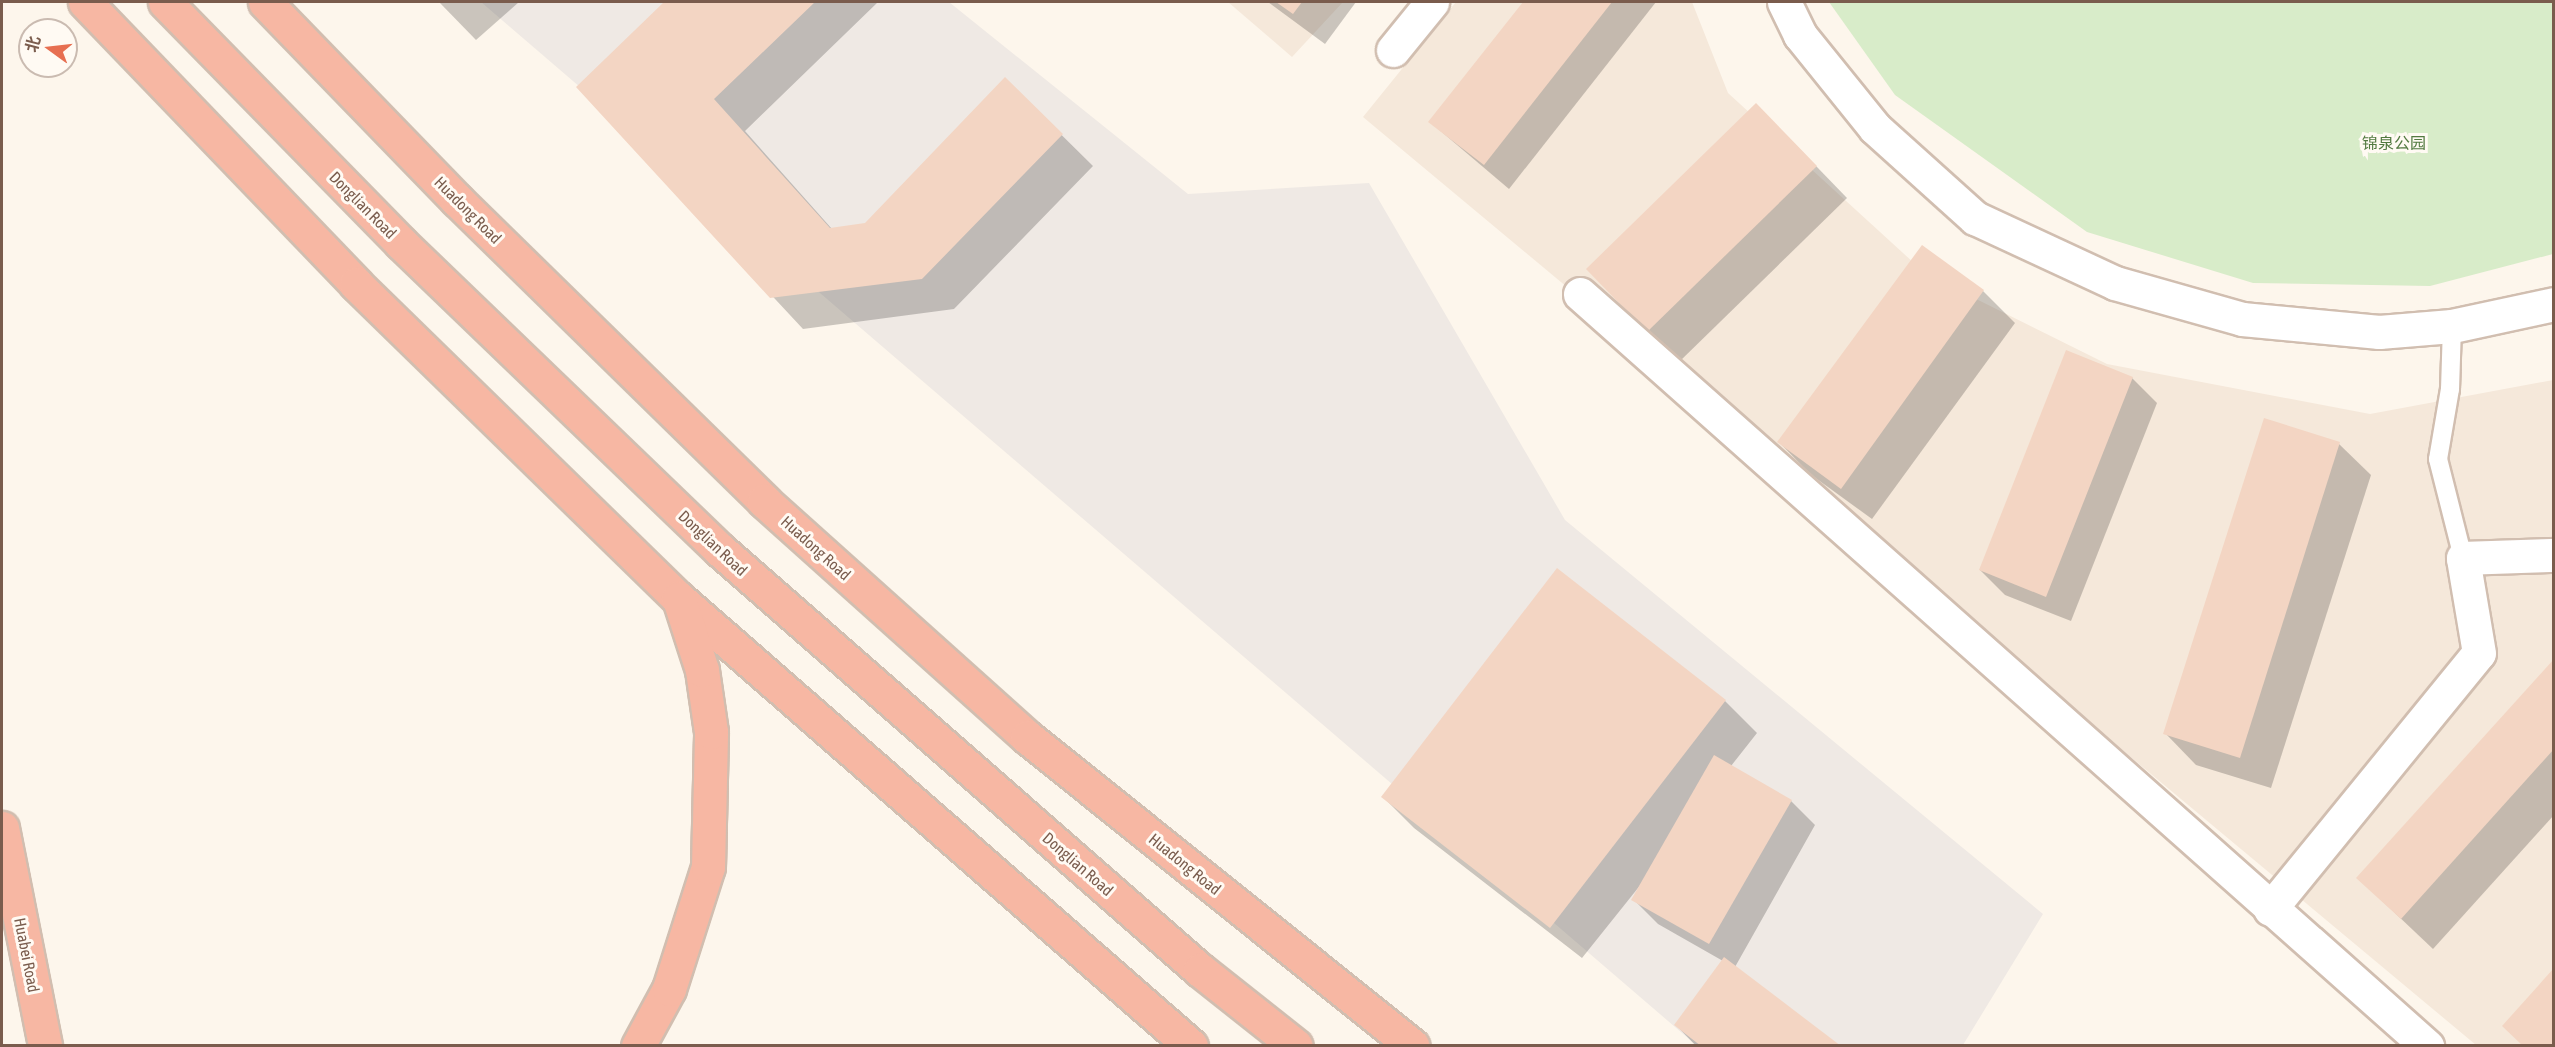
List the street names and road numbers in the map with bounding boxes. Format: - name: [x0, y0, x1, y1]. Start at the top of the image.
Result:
- street label: Donglian Road: [325, 167, 401, 243]
- street label: Huadong Road: [430, 172, 506, 248]
- street label: Donglian Road: [675, 506, 751, 580]
- street label: Huadong Road: [777, 512, 855, 584]
- street label: Donglian Road: [1039, 828, 1117, 900]
- street label: Huadong Road: [1145, 829, 1225, 899]
- street label: Huabei Road: [10, 916, 44, 994]

